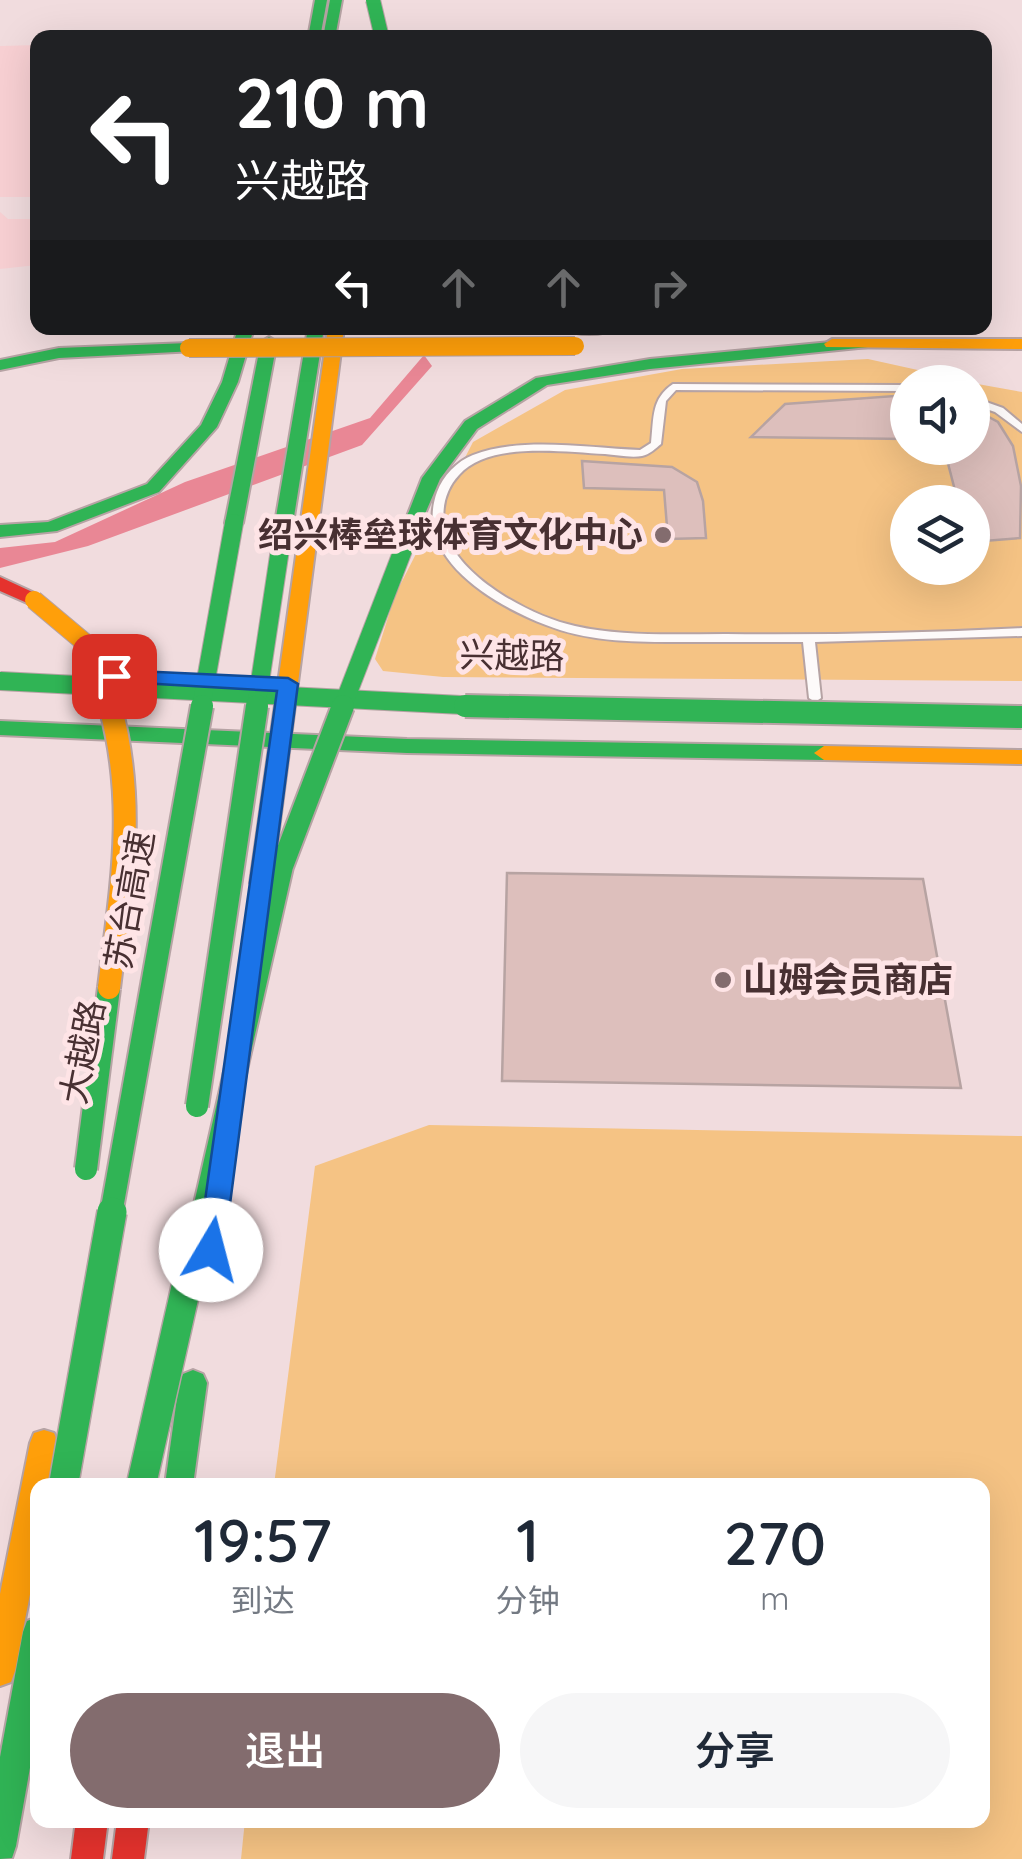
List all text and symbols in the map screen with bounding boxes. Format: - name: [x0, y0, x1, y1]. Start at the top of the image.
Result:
- text: 210 m: [235, 58, 429, 146]
- icon: left: [70, 70, 200, 200]
- text: 兴越路: [235, 152, 370, 208]
- icon: left: [326, 260, 381, 315]
- icon: ahead: [431, 260, 486, 315]
- icon: ahead: [536, 260, 591, 315]
- icon: right: [641, 260, 696, 315]
- map controls: [890, 365, 990, 585]
- button: sound: [890, 365, 990, 465]
- button: layers: [890, 485, 990, 585]
- place label: 绍兴棒垒球体育文化中心: [258, 512, 643, 556]
- marker: 绍兴棒垒球体育文化中心: [652, 524, 674, 546]
- street label: 兴越路: [459, 632, 565, 678]
- pin: [72, 634, 157, 719]
- icon: arrive: [87, 649, 142, 704]
- street label: 苏台高速: [95, 827, 163, 973]
- place label: 山姆会员商店: [743, 957, 953, 1001]
- marker: 山姆会员商店: [712, 969, 734, 991]
- street label: 大越路: [50, 996, 114, 1108]
- position arrow: [159, 1198, 263, 1302]
- text: 19:57: [194, 1502, 332, 1577]
- text: 1: [516, 1502, 539, 1577]
- text: 270: [724, 1505, 826, 1580]
- text: m: [760, 1578, 789, 1618]
- text: 到达: [231, 1580, 295, 1620]
- text: 分钟: [496, 1580, 560, 1620]
- button: 退出: [70, 1693, 500, 1808]
- button: 分享: [520, 1693, 950, 1808]

